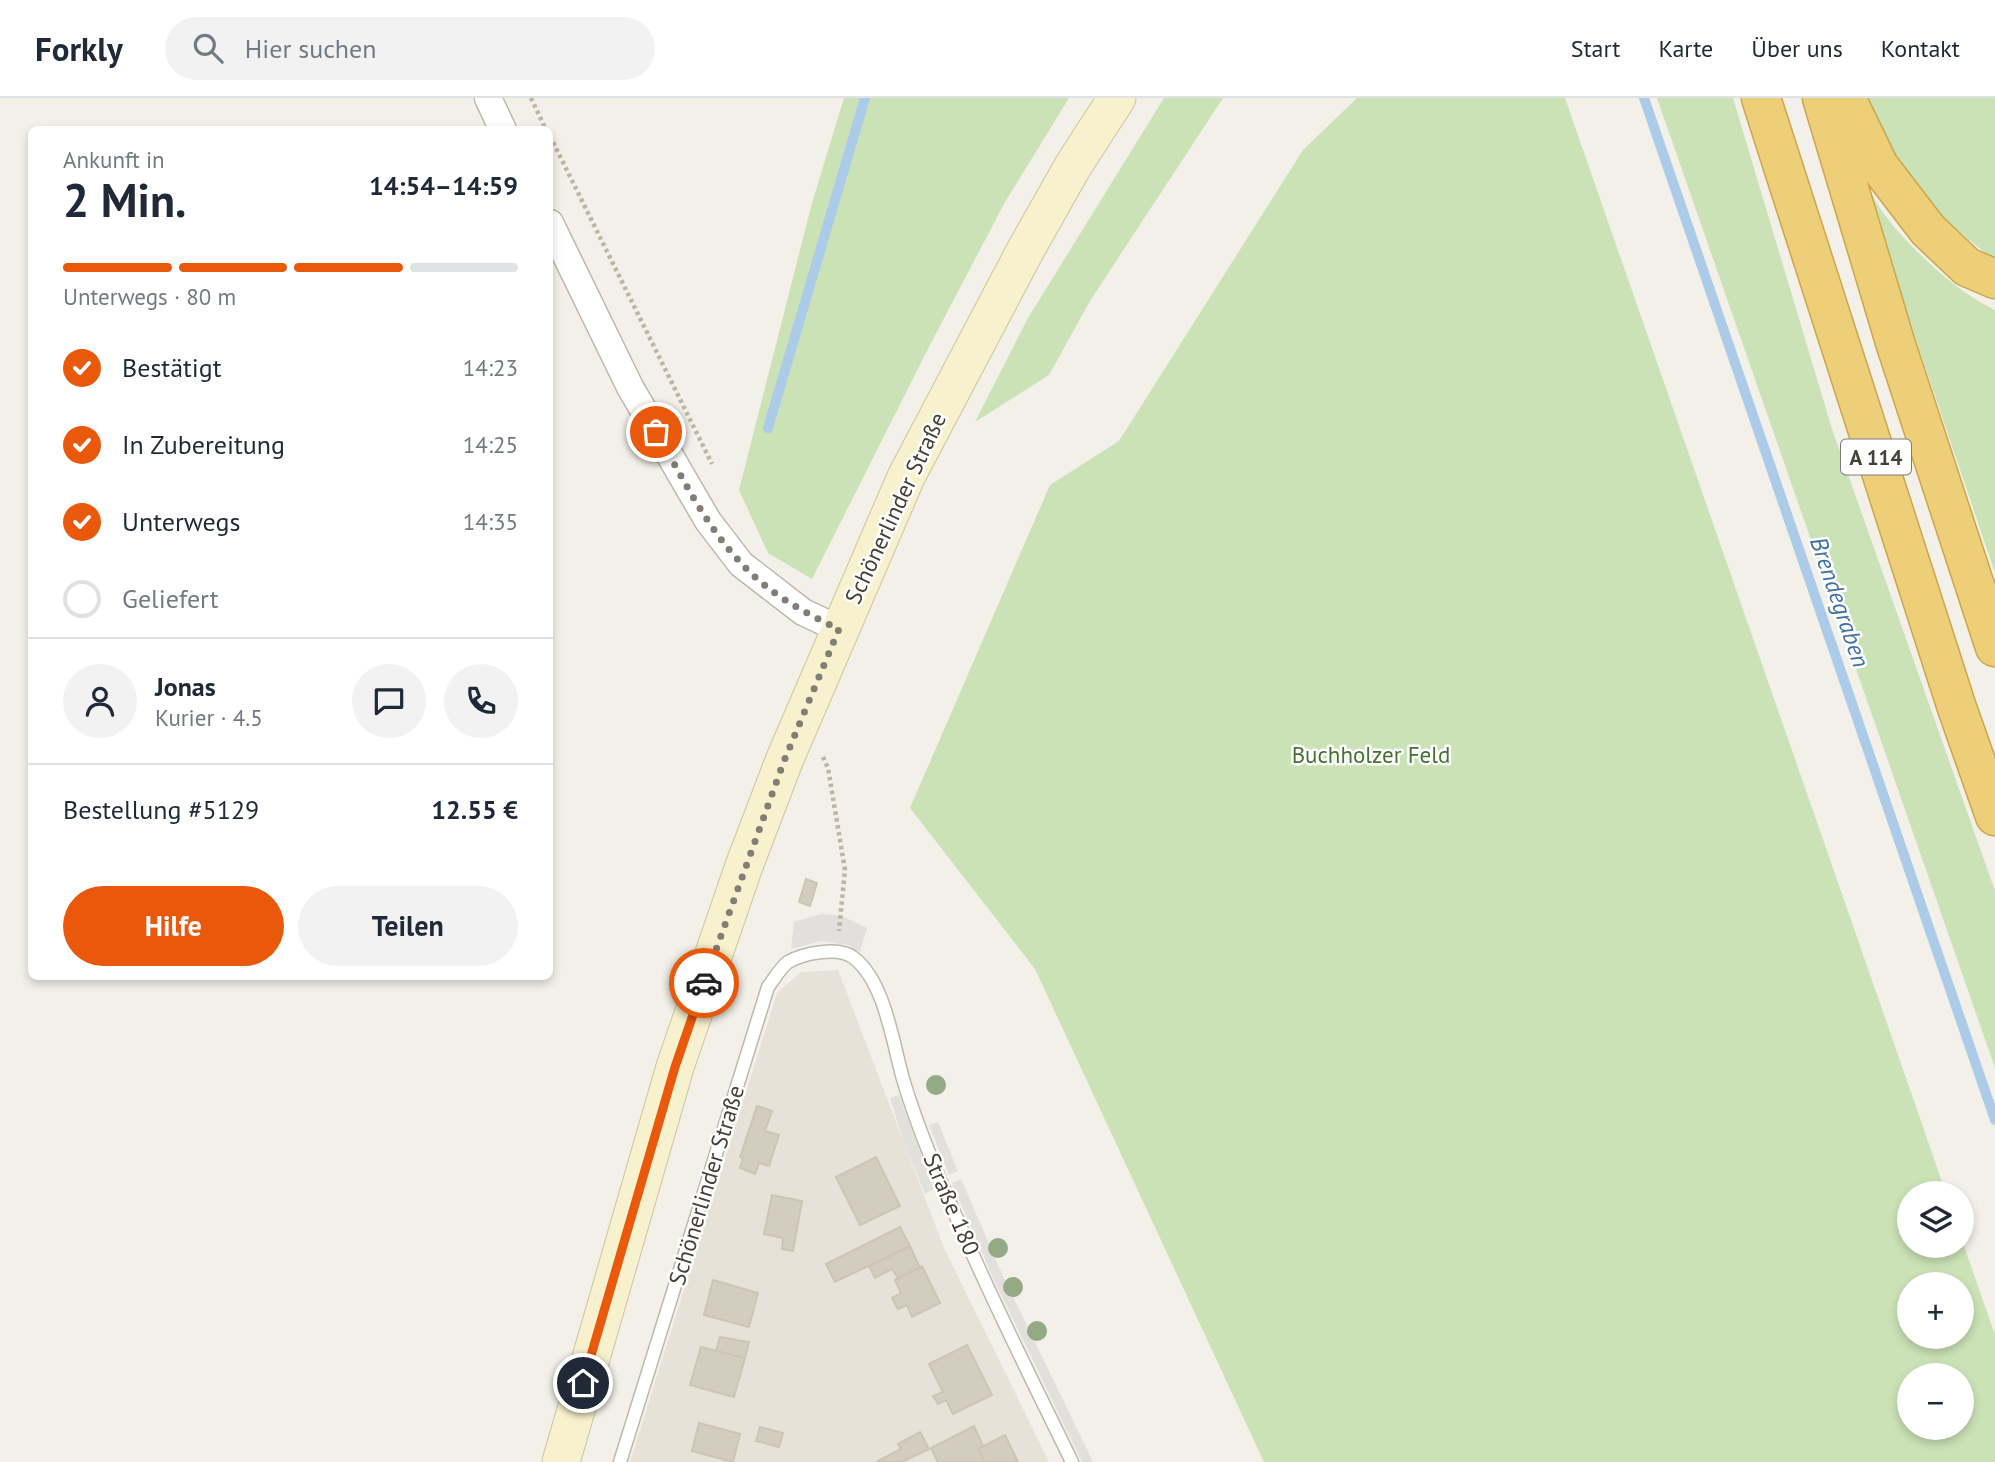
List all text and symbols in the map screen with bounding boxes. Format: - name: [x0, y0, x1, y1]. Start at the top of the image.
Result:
- search box: [165, 17, 655, 80]
- text: Forkly: [35, 27, 123, 70]
- icon: search: [189, 29, 227, 67]
- text: Hier suchen: [245, 32, 377, 65]
- text: Start: [1571, 33, 1620, 64]
- text: Karte: [1658, 33, 1713, 64]
- text: Über uns: [1751, 33, 1843, 64]
- text: Kontakt: [1881, 33, 1960, 64]
- text: Ankunft in: [63, 145, 165, 174]
- text: 14:54–14:59: [369, 169, 518, 202]
- text: 2 Min.: [63, 170, 186, 230]
- text: Unterwegs · 80 m: [63, 282, 236, 311]
- icon: check: [63, 349, 101, 387]
- text: Bestätigt: [122, 351, 222, 384]
- text: 14:23: [463, 353, 518, 382]
- pin: [626, 402, 686, 462]
- street label: Schönerlinder Straße: [838, 408, 952, 608]
- icon: bag: [637, 413, 675, 451]
- icon: check: [63, 426, 101, 464]
- text: In Zubereitung: [122, 428, 285, 461]
- text: 14:25: [463, 430, 518, 459]
- road number: A 114: [1841, 440, 1911, 474]
- icon: check: [63, 503, 101, 541]
- text: Unterwegs: [122, 505, 240, 538]
- text: 14:35: [463, 507, 518, 536]
- water label: Brendegraben: [1803, 533, 1877, 671]
- text: Geliefert: [122, 582, 219, 615]
- button: person: [63, 664, 137, 738]
- button: chat: [352, 664, 426, 738]
- button: phone: [444, 664, 518, 738]
- text: Jonas: [155, 670, 216, 703]
- text: Kurier · 4.5: [155, 703, 263, 732]
- park label: Buchholzer Feld: [1292, 740, 1450, 769]
- text: Bestellung #5129: [63, 793, 259, 826]
- text: 12.55 €: [431, 793, 518, 826]
- button: Hilfe: [63, 886, 284, 966]
- button: Teilen: [298, 886, 518, 966]
- courier: [669, 948, 739, 1018]
- icon: car: [685, 964, 723, 1002]
- street label: Schönerlinder Straße: [662, 1081, 750, 1289]
- street label: Straße 180: [917, 1148, 987, 1260]
- map controls: [1897, 1181, 1974, 1440]
- button: layers: [1897, 1181, 1974, 1258]
- button: +: [1897, 1272, 1974, 1349]
- pin: [553, 1353, 613, 1413]
- button: −: [1897, 1363, 1974, 1440]
- icon: home: [564, 1364, 602, 1402]

